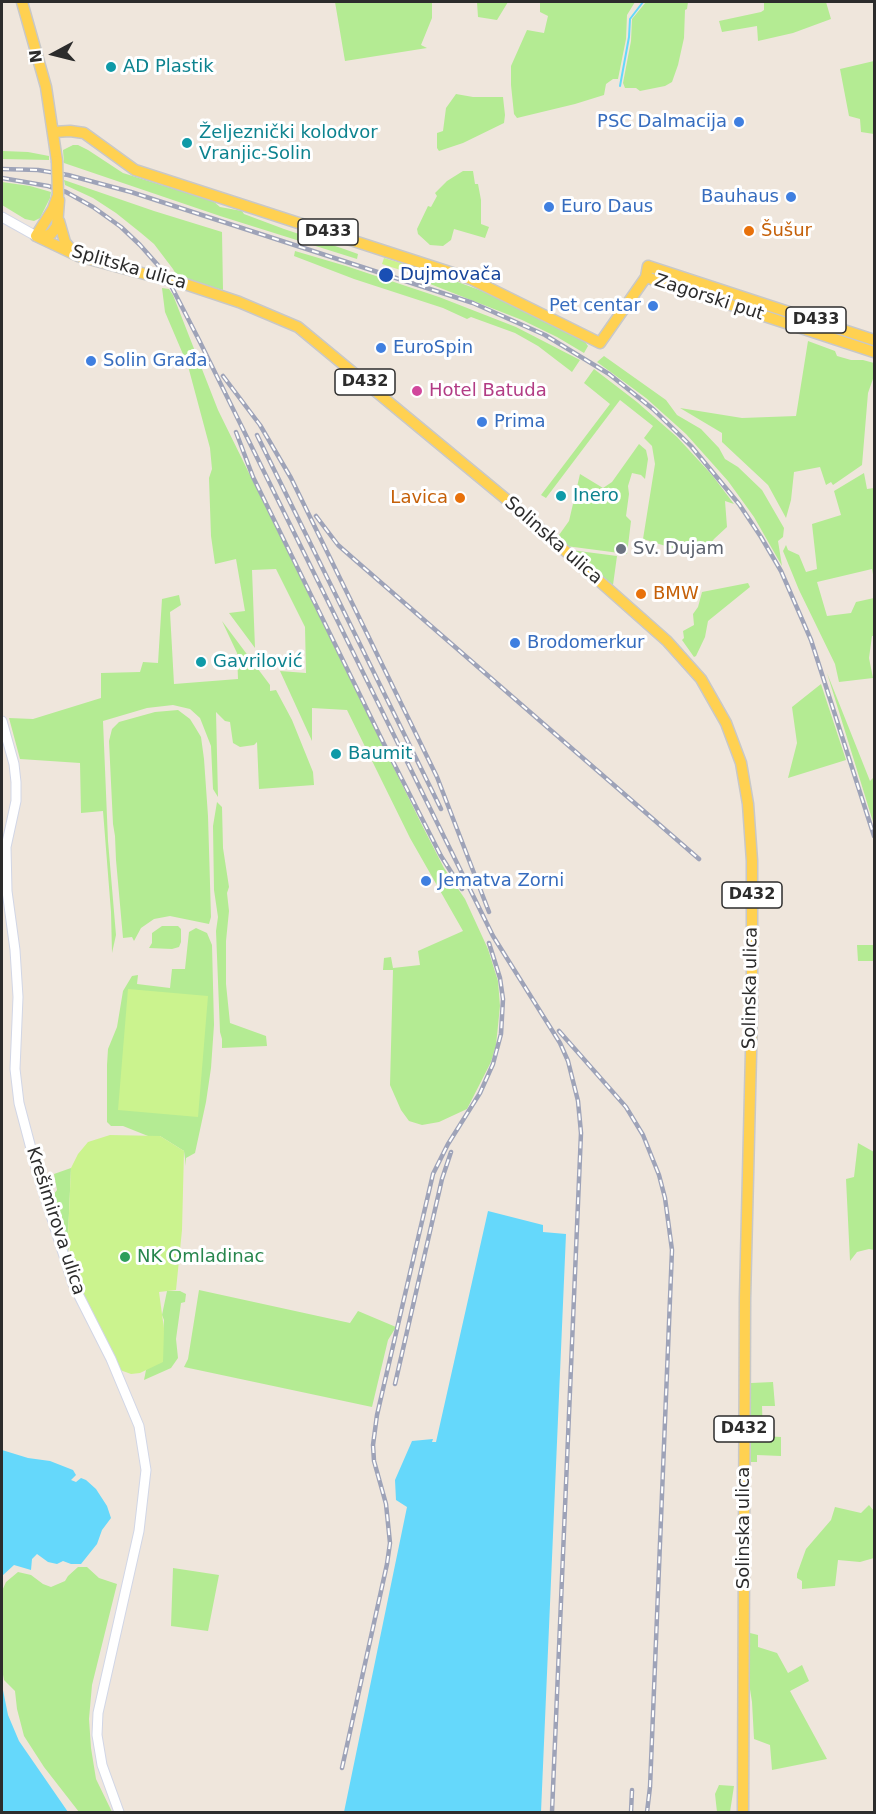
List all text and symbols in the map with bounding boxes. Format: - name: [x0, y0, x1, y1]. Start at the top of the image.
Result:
- north arrow: [24, 24, 84, 84]
- text: N: [25, 48, 46, 64]
- place label: AD Plastik: [123, 56, 214, 78]
- marker: AD Plastik: [104, 60, 118, 74]
- place label: PSC Dalmacija: [597, 111, 727, 133]
- marker: PSC Dalmacija: [732, 115, 746, 129]
- place label: Željeznički kolodvor Vranjic-Solin: [199, 122, 378, 164]
- marker: Željeznički kolodvor Vranjic-Solin: [180, 136, 194, 150]
- place label: Bauhaus: [701, 186, 779, 208]
- marker: Bauhaus: [784, 190, 798, 204]
- place label: Euro Daus: [561, 196, 653, 218]
- marker: Euro Daus: [542, 200, 556, 214]
- road number: D433: [298, 219, 358, 245]
- place label: Šušur: [761, 220, 812, 242]
- marker: Šušur: [742, 224, 756, 238]
- street label: Splitska ulica: [69, 241, 189, 295]
- place label: Dujmovača: [400, 264, 501, 286]
- marker: Dujmovača: [377, 266, 395, 284]
- street label: Zagorski put: [652, 270, 766, 326]
- place label: Pet centar: [549, 295, 641, 317]
- marker: Pet centar: [646, 299, 660, 313]
- road number: D433: [786, 307, 846, 333]
- place label: EuroSpin: [393, 337, 473, 359]
- marker: EuroSpin: [374, 341, 388, 355]
- place label: Solin Građa: [103, 350, 207, 372]
- marker: Solin Građa: [84, 354, 98, 368]
- road number: D432: [335, 369, 395, 395]
- place label: Hotel Batuda: [429, 380, 547, 402]
- marker: Hotel Batuda: [410, 384, 424, 398]
- place label: Prima: [494, 411, 546, 433]
- marker: Prima: [475, 415, 489, 429]
- place label: Inero: [573, 485, 619, 507]
- place label: Lavica: [390, 487, 448, 509]
- marker: Inero: [554, 489, 568, 503]
- marker: Lavica: [453, 491, 467, 505]
- street label: Solinska ulica: [500, 493, 606, 589]
- place label: Sv. Dujam: [633, 538, 724, 560]
- marker: Sv. Dujam: [614, 542, 628, 556]
- place label: BMW: [653, 583, 699, 605]
- marker: BMW: [634, 587, 648, 601]
- place label: Brodomerkur: [527, 632, 644, 654]
- marker: Brodomerkur: [508, 636, 522, 650]
- place label: Gavrilović: [213, 651, 303, 673]
- marker: Gavrilović: [194, 655, 208, 669]
- place label: Baumit: [348, 743, 412, 765]
- marker: Baumit: [329, 747, 343, 761]
- place label: Jematva Zorni: [438, 870, 564, 892]
- marker: Jematva Zorni: [419, 874, 433, 888]
- road number: D432: [722, 882, 782, 908]
- street label: Solinska ulica: [739, 927, 763, 1049]
- street label: Krešimirova ulica: [21, 1144, 89, 1298]
- place label: NK Omladinac: [137, 1246, 264, 1268]
- marker: NK Omladinac: [118, 1250, 132, 1264]
- road number: D432: [714, 1416, 774, 1442]
- street label: Solinska ulica: [733, 1467, 755, 1589]

